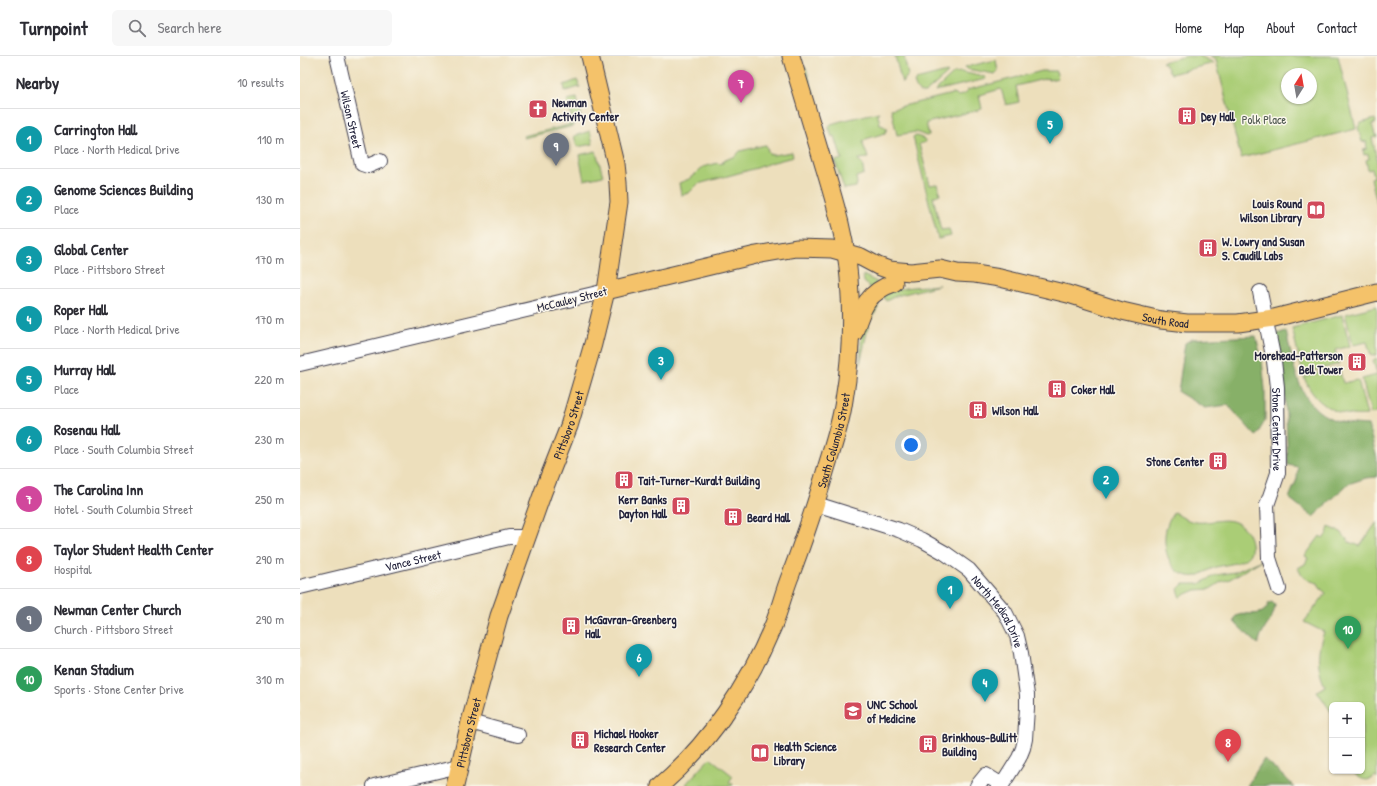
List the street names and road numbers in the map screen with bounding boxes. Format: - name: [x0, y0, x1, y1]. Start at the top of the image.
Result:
- street label: Wilson Street: [337, 89, 367, 151]
- street label: McCauley Street: [535, 282, 610, 316]
- street label: South Road: [1141, 307, 1190, 332]
- street label: Pittsboro Street: [548, 388, 588, 462]
- street label: Stone Center Drive: [1269, 388, 1286, 471]
- street label: South Columbia Street: [812, 391, 854, 490]
- street label: Vance Street: [383, 545, 443, 575]
- street label: North Medical Drive: [968, 571, 1028, 649]
- street label: Pittsboro Street: [451, 695, 485, 769]

